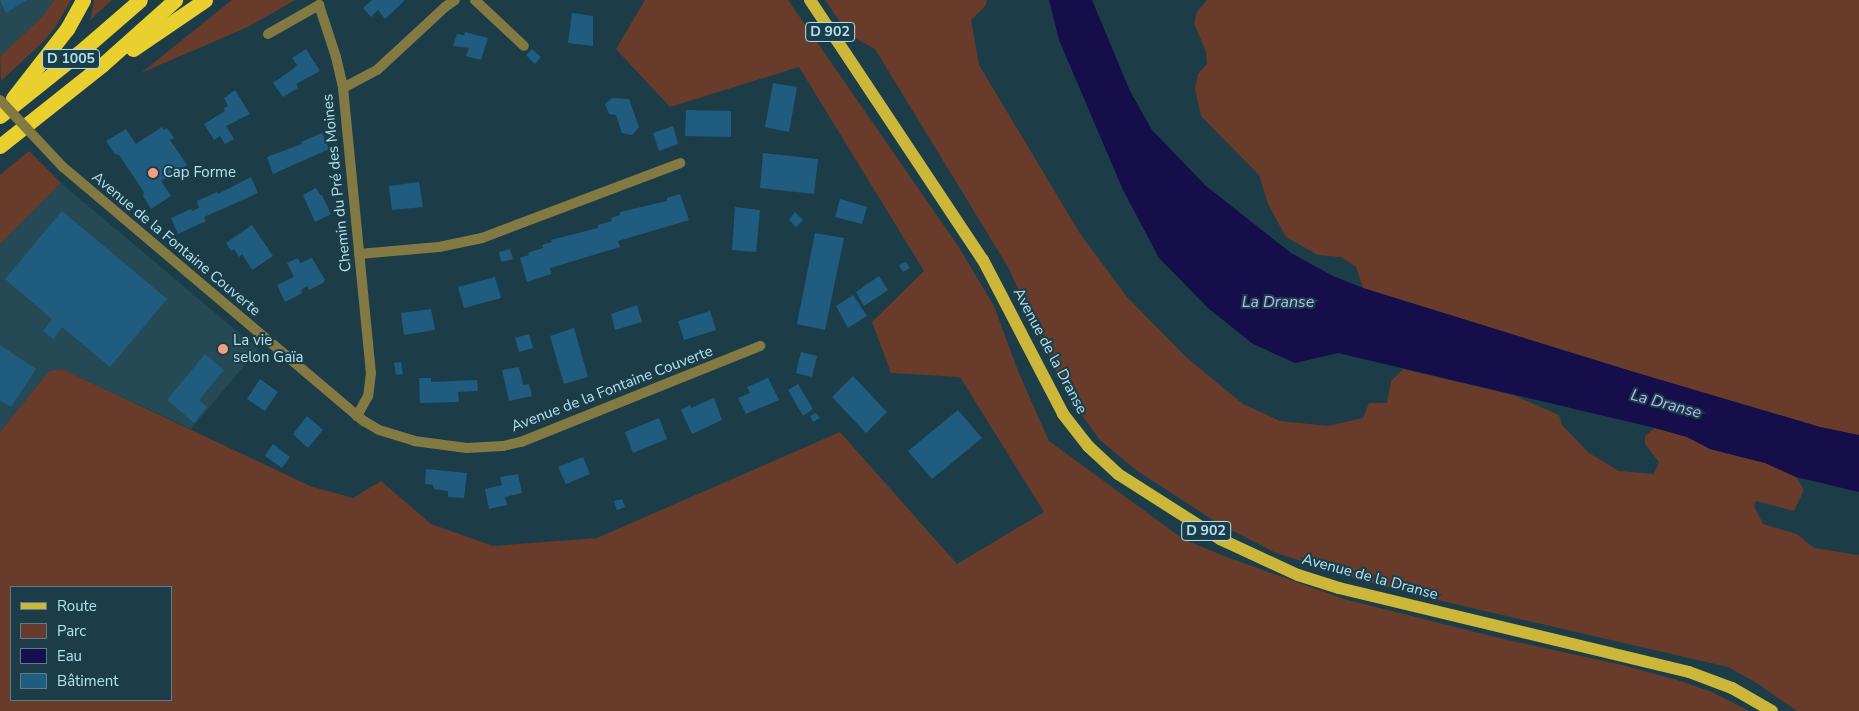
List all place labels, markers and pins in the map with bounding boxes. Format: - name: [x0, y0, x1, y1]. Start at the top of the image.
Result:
- place label: Cap Forme: [163, 164, 236, 182]
- marker: Cap Forme: [147, 167, 159, 179]
- place label: La vie selon Gaïa: [233, 331, 304, 366]
- marker: La vie selon Gaïa: [217, 343, 229, 355]

